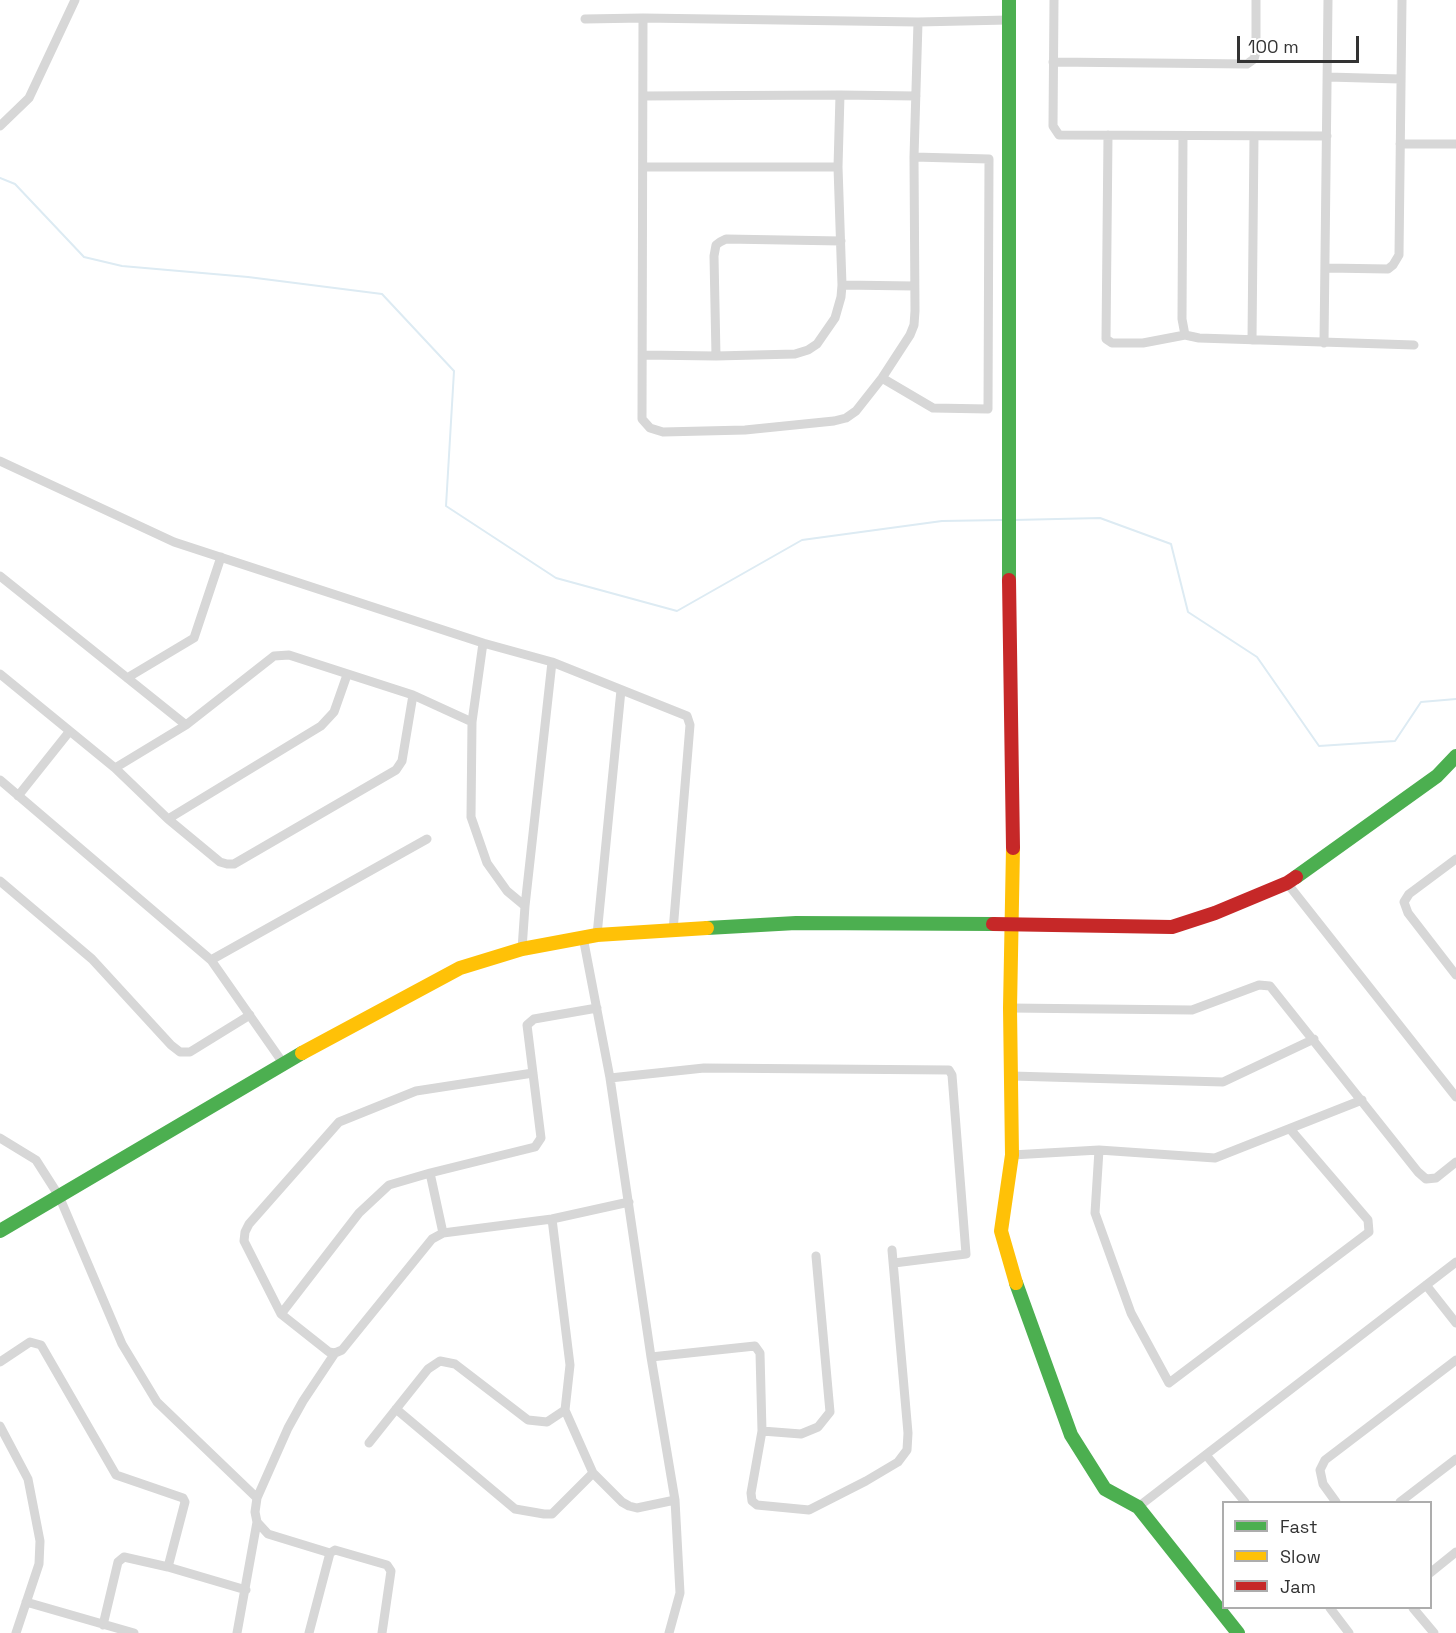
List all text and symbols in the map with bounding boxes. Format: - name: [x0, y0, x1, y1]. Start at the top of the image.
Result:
- scale bar: [1240, 24, 1362, 62]
- text: 100 m: [1248, 35, 1299, 58]
- legend: [1222, 1501, 1432, 1609]
- text: Fast: [1280, 1515, 1317, 1538]
- text: Slow: [1280, 1545, 1321, 1568]
- text: Jam: [1280, 1575, 1316, 1598]

